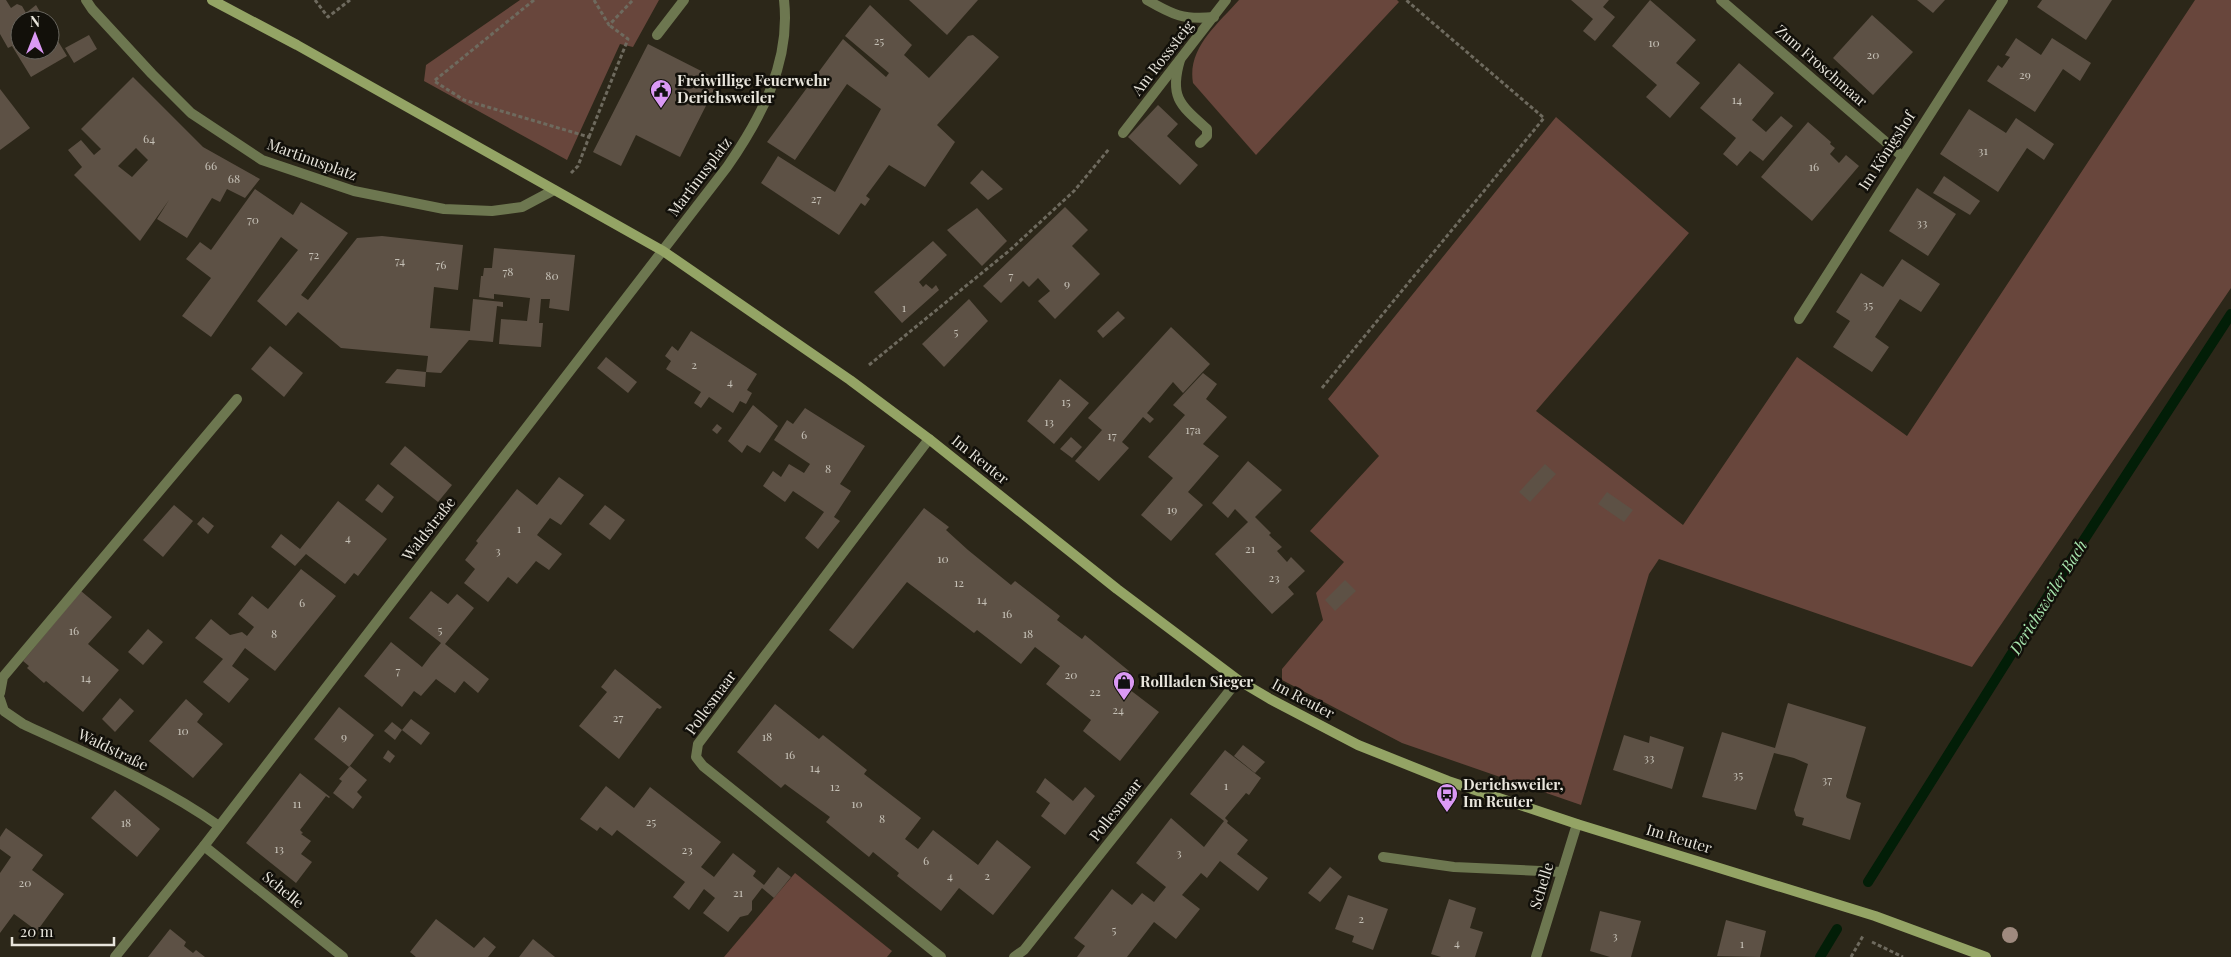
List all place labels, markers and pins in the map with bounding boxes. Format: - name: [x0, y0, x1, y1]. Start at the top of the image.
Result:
- place label: Freiwillige Feuerwehr Derichsweiler: [677, 70, 830, 107]
- public building icon: Freiwillige Feuerwehr Derichsweiler: [649, 78, 673, 109]
- shop icon: Rollladen Sieger: [1112, 670, 1136, 701]
- place label: Rollladen Sieger: [1140, 671, 1253, 691]
- place label: Derichsweiler, Im Reuter: [1463, 774, 1564, 811]
- bus stop icon: Derichsweiler, Im Reuter: [1435, 782, 1459, 813]

